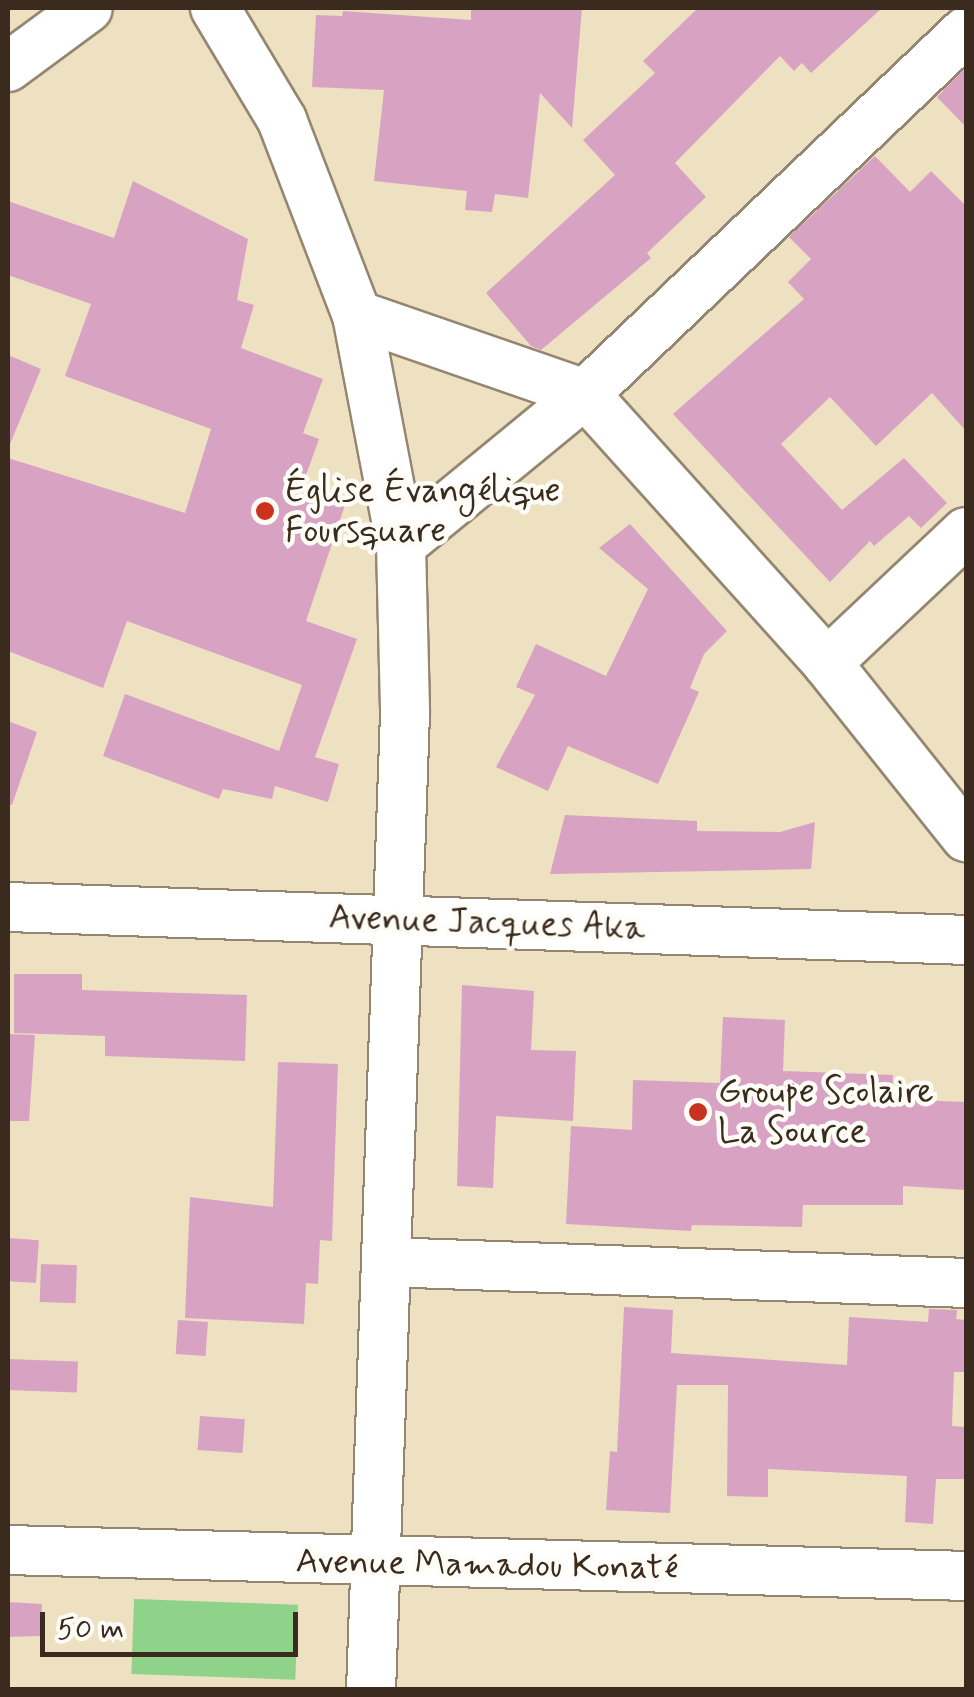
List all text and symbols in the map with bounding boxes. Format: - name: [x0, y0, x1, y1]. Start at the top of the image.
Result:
- place label: Église Évangélique Foursquare: [285, 470, 561, 552]
- marker: Église Évangélique Foursquare: [254, 500, 276, 522]
- street label: Avenue Jacques Aka: [334, 897, 640, 949]
- place label: Groupe Scolaire La Source: [718, 1071, 938, 1153]
- marker: Groupe Scolaire La Source: [687, 1101, 709, 1123]
- street label: Avenue Mamadou Konaté: [296, 1541, 678, 1589]
- scale bar: [45, 1592, 302, 1654]
- text: 50 m: [57, 1610, 124, 1649]

